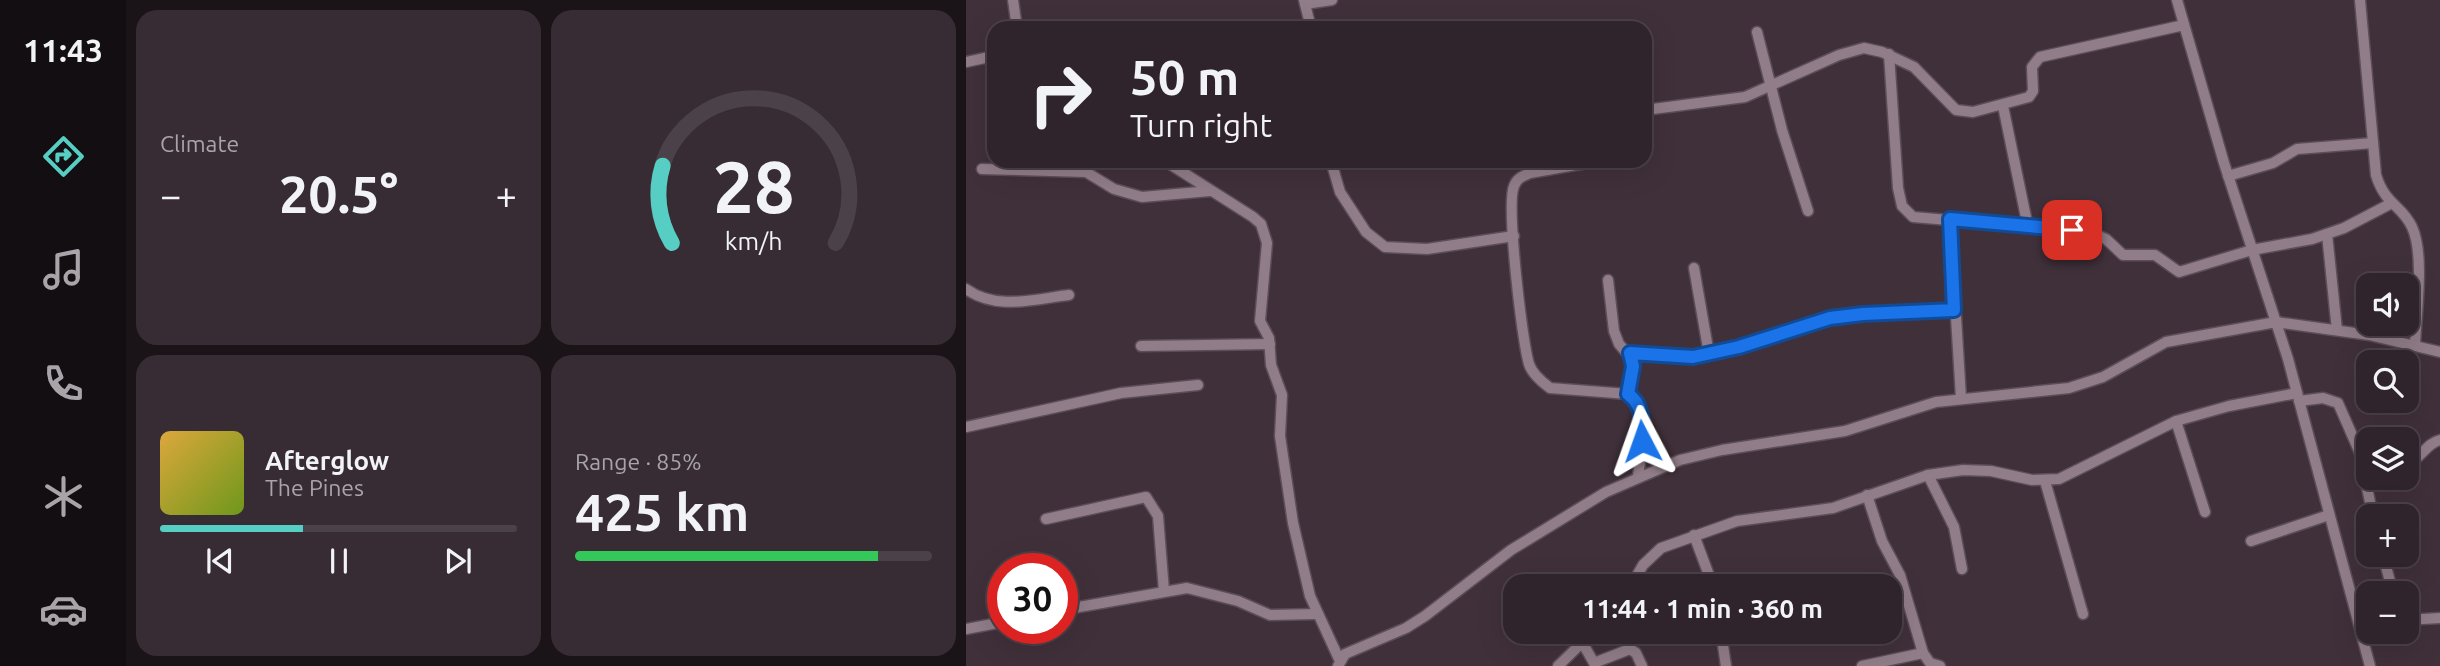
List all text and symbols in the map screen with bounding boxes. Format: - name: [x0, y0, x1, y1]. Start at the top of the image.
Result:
- text: 11:43: [23, 32, 103, 68]
- icon: right: [1015, 49, 1106, 140]
- text: 50 m: [1130, 49, 1239, 104]
- text: Turn right: [1130, 107, 1272, 143]
- text: Climate: [160, 131, 239, 156]
- icon: directions: [39, 132, 88, 181]
- text: 28: [712, 146, 795, 228]
- text: 20.5°: [279, 165, 398, 223]
- text: −: [160, 174, 181, 216]
- text: +: [496, 174, 517, 216]
- pin: [2042, 200, 2102, 260]
- icon: arrive: [2053, 211, 2091, 249]
- text: km/h: [725, 227, 782, 255]
- icon: music: [39, 245, 88, 294]
- map controls: [2356, 273, 2419, 644]
- button: sound: [2356, 273, 2419, 336]
- button: search: [2356, 350, 2419, 413]
- icon: phone: [39, 359, 88, 408]
- position arrow: [1605, 404, 1679, 478]
- button: layers: [2356, 427, 2419, 490]
- text: Afterglow: [265, 446, 389, 475]
- text: Range · 85%: [575, 449, 702, 474]
- icon: climate: [39, 472, 88, 521]
- text: The Pines: [265, 475, 364, 500]
- text: 425 km: [575, 483, 749, 541]
- button: +: [2356, 504, 2419, 567]
- icon: previous: [201, 542, 239, 580]
- icon: pause: [320, 542, 358, 580]
- icon: next: [439, 542, 477, 580]
- speed limit sign: 30: [987, 553, 1078, 644]
- button: −: [2356, 581, 2419, 644]
- icon: car: [39, 585, 88, 634]
- text: 11:44 · 1 min · 360 m: [1582, 594, 1823, 623]

